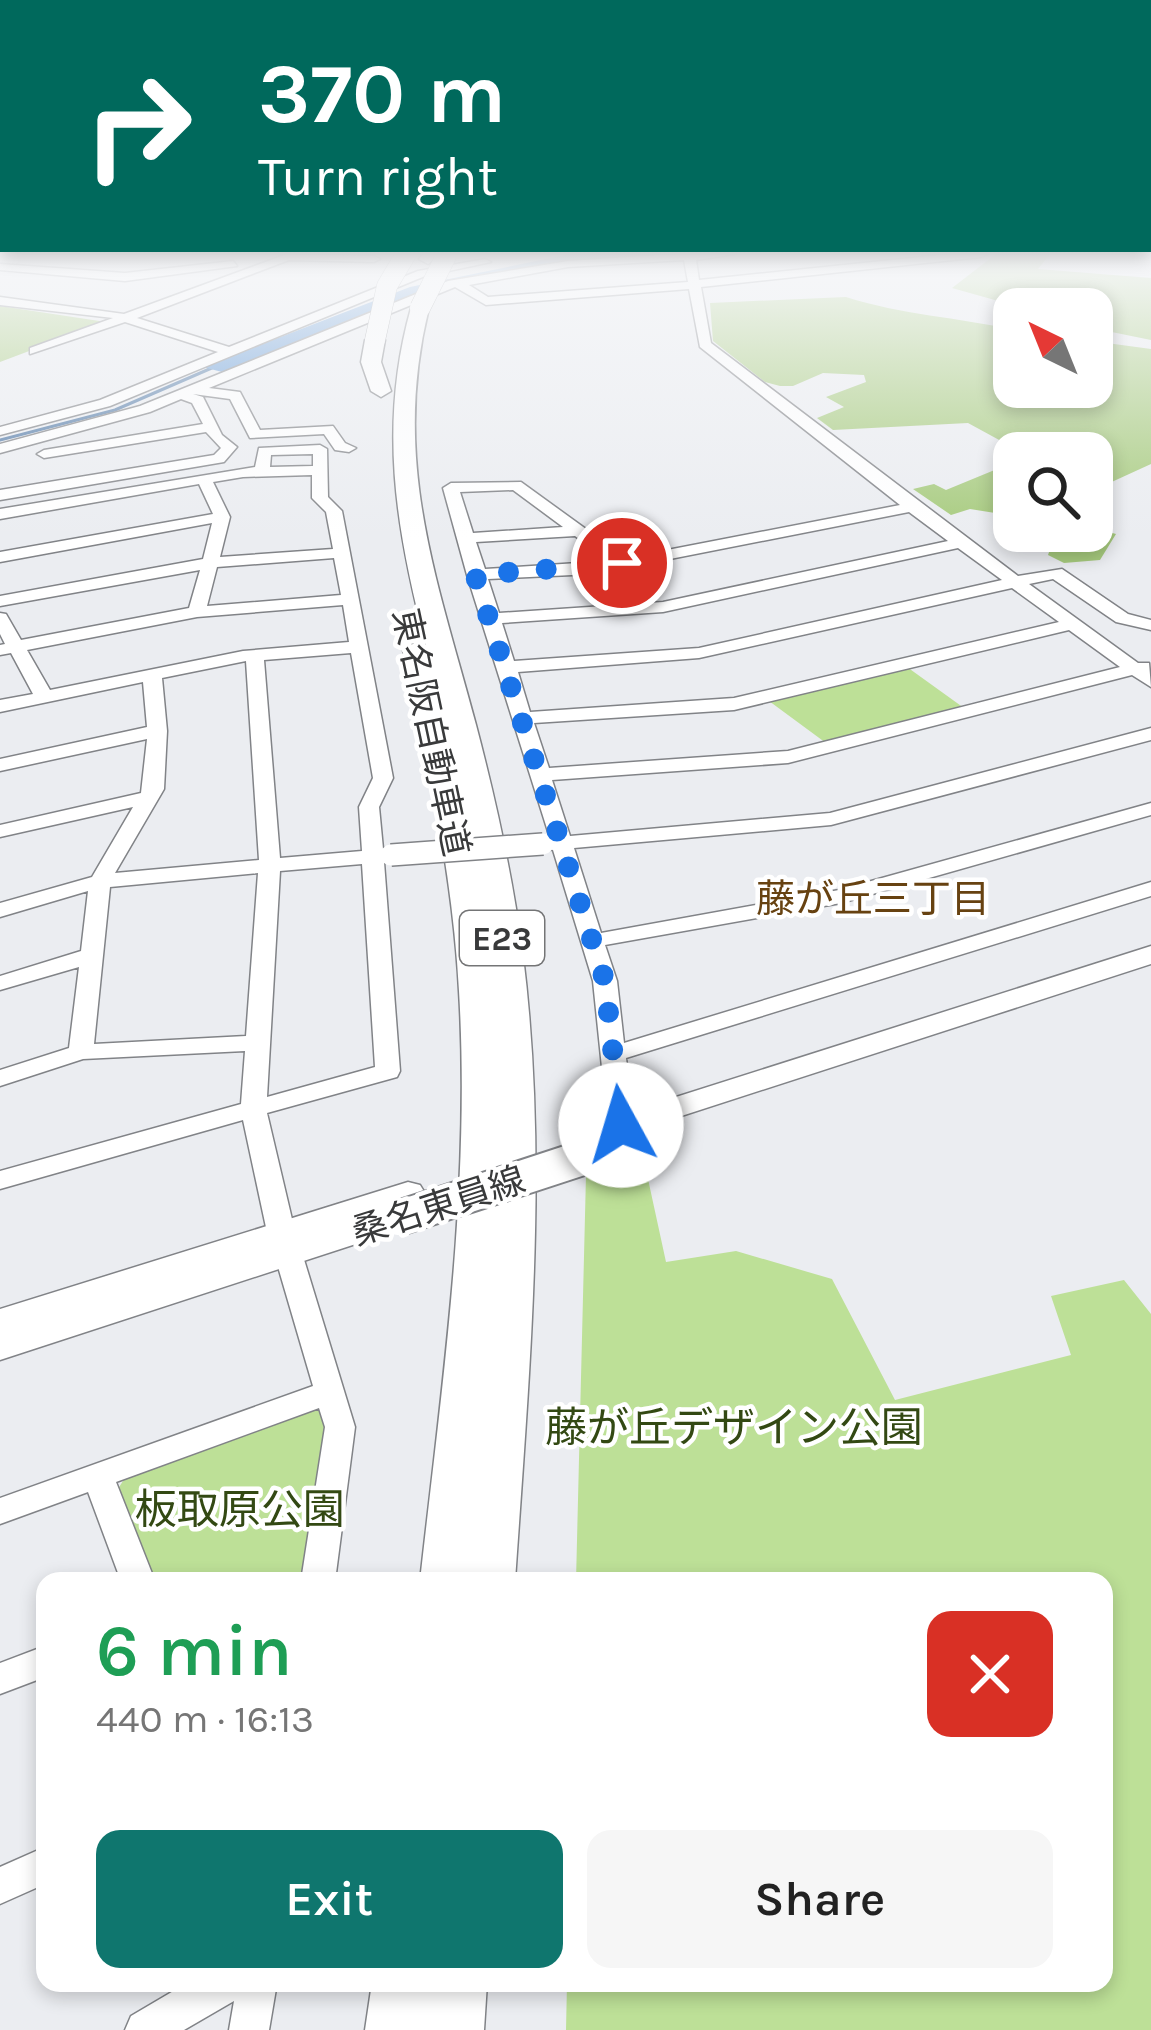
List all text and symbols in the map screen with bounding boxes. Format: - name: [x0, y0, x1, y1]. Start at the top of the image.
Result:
- text: 370 m: [258, 45, 506, 143]
- icon: right: [60, 48, 216, 204]
- text: Turn right: [258, 145, 498, 209]
- north arrow: [993, 288, 1113, 408]
- map controls: [993, 288, 1113, 552]
- button: search: [993, 432, 1113, 552]
- pin: [571, 512, 673, 614]
- icon: arrive: [589, 530, 655, 596]
- street label: 東名阪自動車道: [384, 605, 478, 860]
- district label: 藤が丘三丁目: [756, 876, 990, 922]
- road number: E23: [460, 911, 544, 965]
- position arrow: [558, 1062, 684, 1188]
- street label: 桑名東員線: [346, 1158, 530, 1254]
- park label: 藤が丘デザイン公園: [545, 1403, 923, 1453]
- park label: 板取原公園: [135, 1485, 345, 1535]
- text: 6 min: [96, 1609, 292, 1693]
- button: close: [927, 1611, 1053, 1737]
- text: 440 m · 16:13: [96, 1696, 314, 1742]
- button: Exit: [96, 1830, 563, 1968]
- button: Share: [587, 1830, 1053, 1968]

